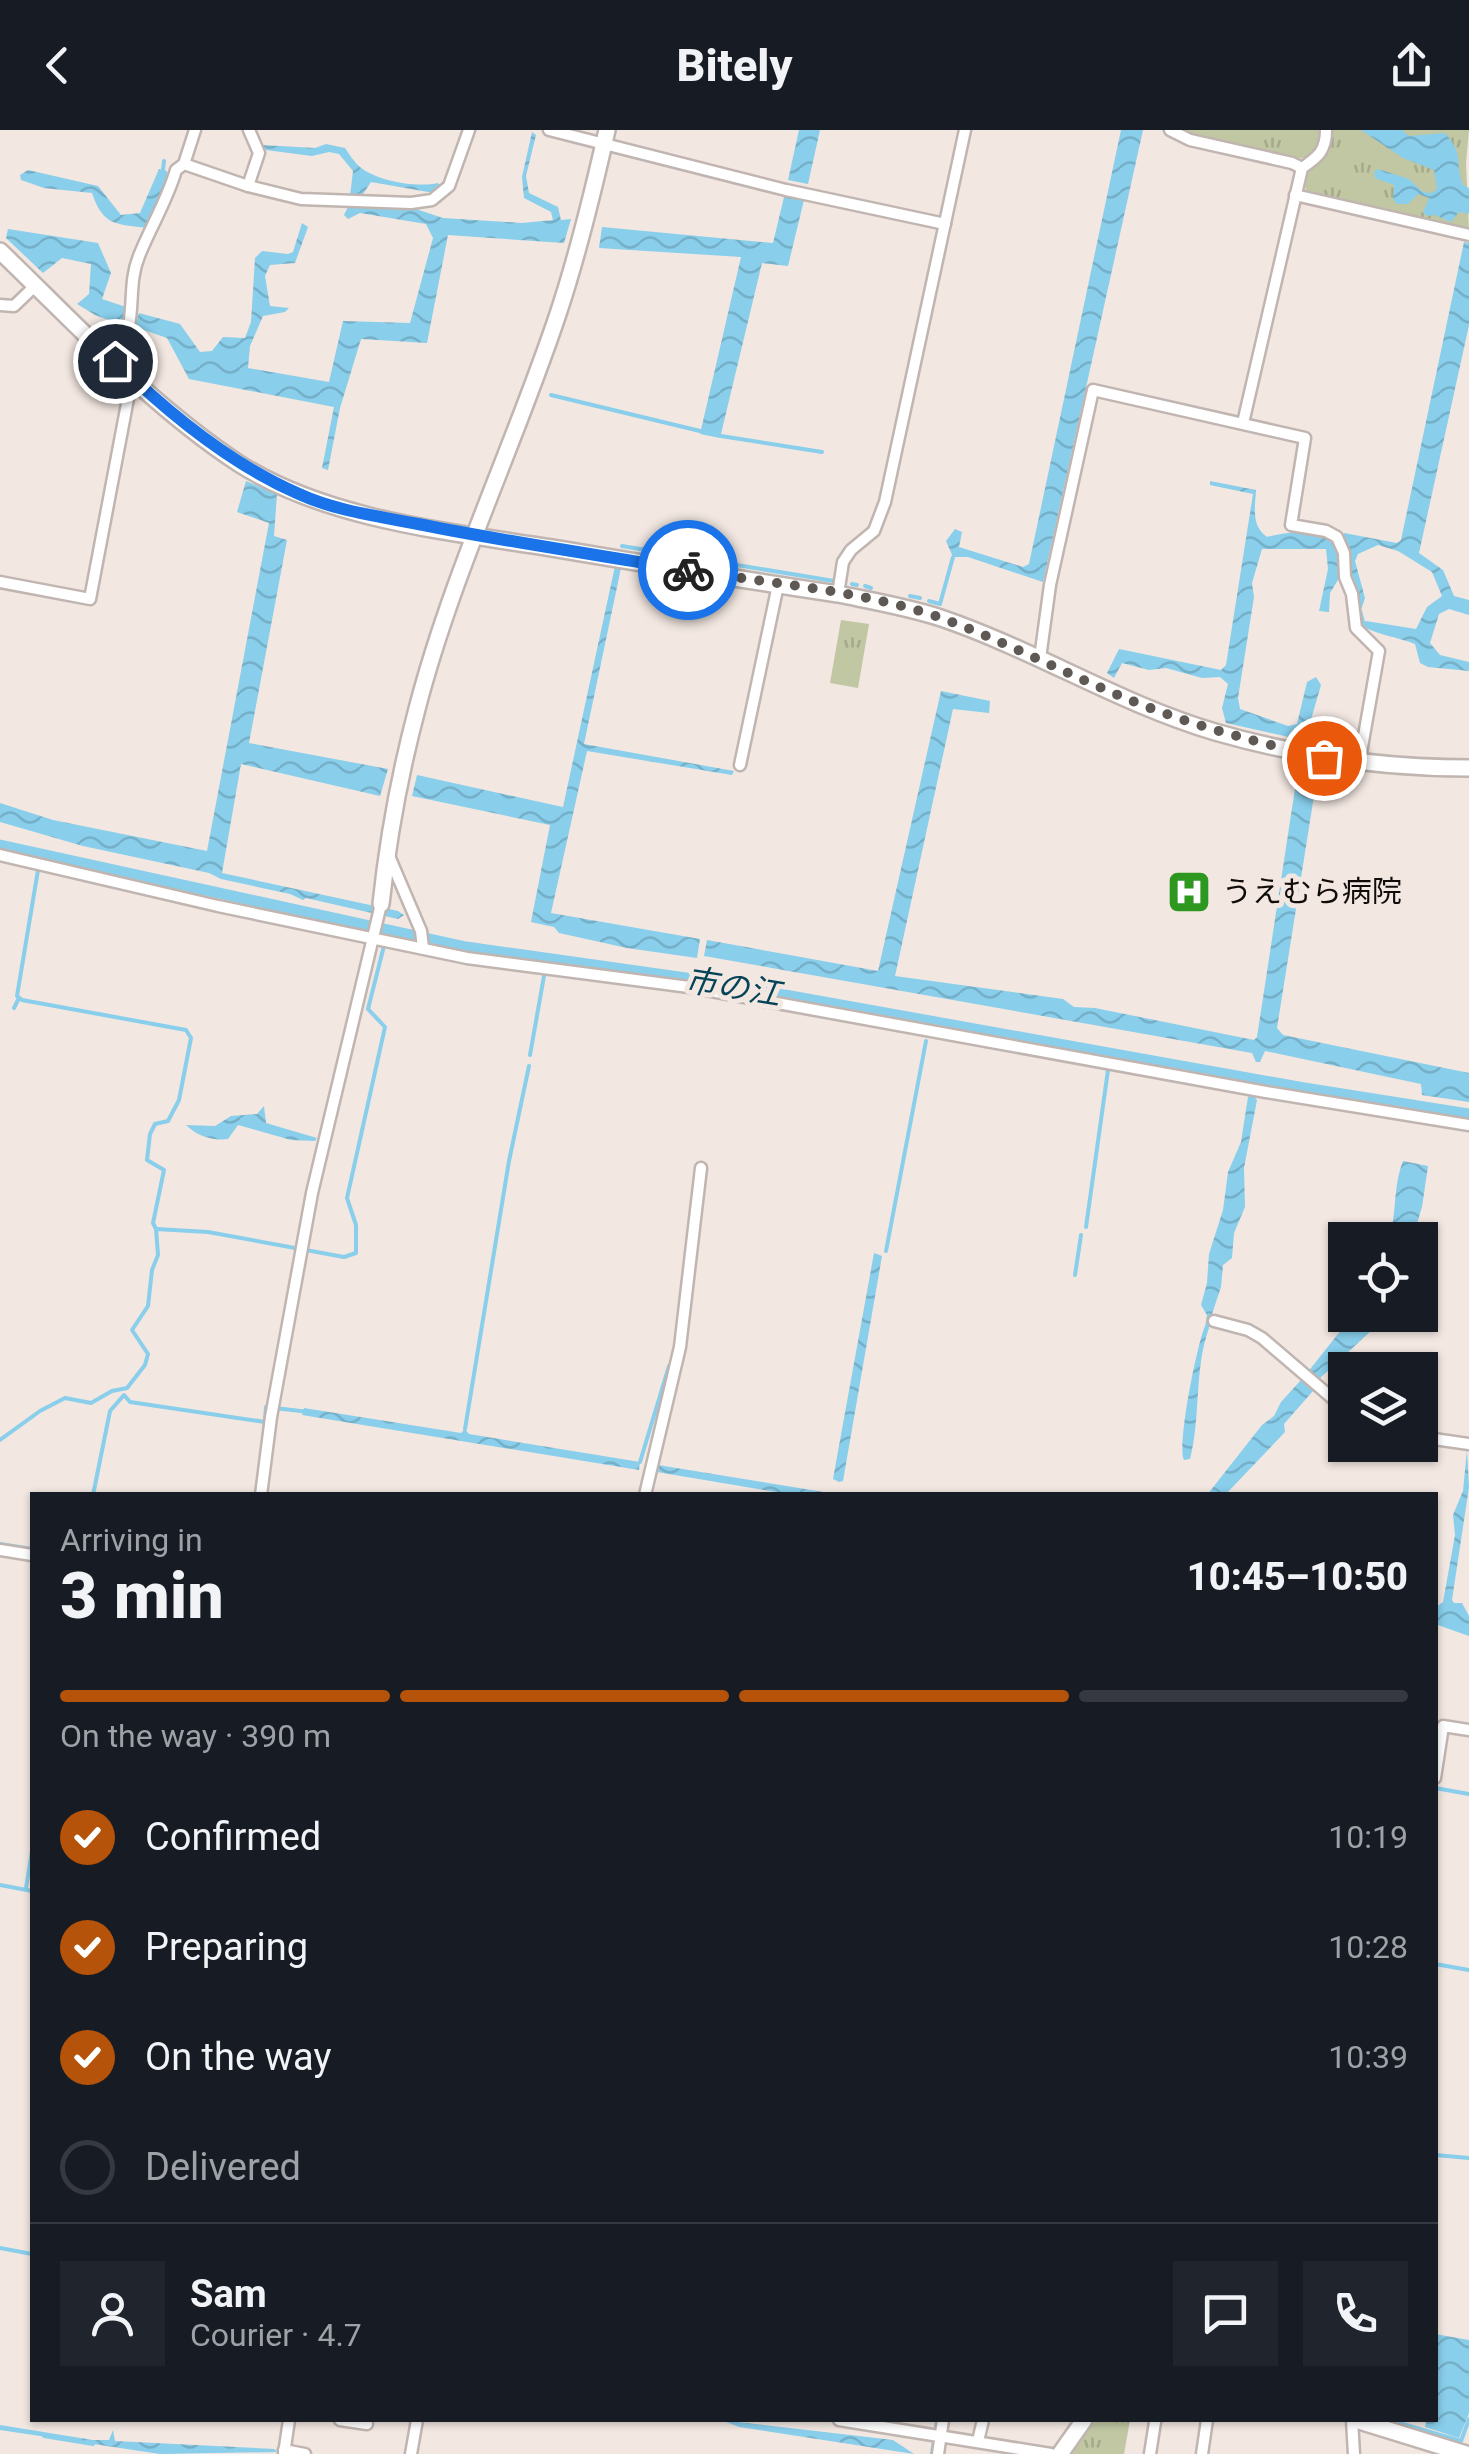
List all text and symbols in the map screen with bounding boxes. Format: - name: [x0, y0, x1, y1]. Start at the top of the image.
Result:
- icon: back: [30, 38, 85, 93]
- icon: share: [1384, 38, 1439, 93]
- text: Bitely: [677, 39, 792, 92]
- pin: [73, 319, 158, 404]
- icon: home: [88, 334, 143, 389]
- courier: [638, 520, 738, 620]
- icon: bike: [661, 543, 716, 598]
- pin: [1282, 716, 1367, 801]
- icon: bag: [1297, 731, 1352, 786]
- hospital icon: うえむら病院: [1166, 869, 1212, 915]
- place label: うえむら病院: [1222, 874, 1402, 909]
- water label: 市の江: [683, 961, 786, 1014]
- map controls: [1328, 1222, 1438, 1462]
- button: locate: [1328, 1222, 1438, 1332]
- button: layers: [1328, 1352, 1438, 1462]
- text: Arriving in: [60, 1521, 203, 1559]
- text: 10:45–10:50: [1187, 1555, 1408, 1599]
- text: 3 min: [60, 1558, 224, 1634]
- text: On the way · 390 m: [60, 1717, 331, 1755]
- icon: check: [60, 1810, 115, 1865]
- text: Confirmed: [145, 1815, 321, 1859]
- text: 10:19: [1328, 1818, 1408, 1856]
- icon: check: [60, 1920, 115, 1975]
- text: Preparing: [145, 1925, 308, 1969]
- text: 10:28: [1328, 1928, 1408, 1966]
- icon: check: [60, 2030, 115, 2085]
- text: On the way: [145, 2035, 331, 2079]
- text: 10:39: [1328, 2038, 1408, 2076]
- text: Delivered: [145, 2145, 301, 2189]
- button: person: [60, 2261, 165, 2366]
- button: chat: [1173, 2261, 1278, 2366]
- button: phone: [1303, 2261, 1408, 2366]
- text: Sam: [190, 2272, 267, 2316]
- text: Courier · 4.7: [190, 2316, 362, 2354]

